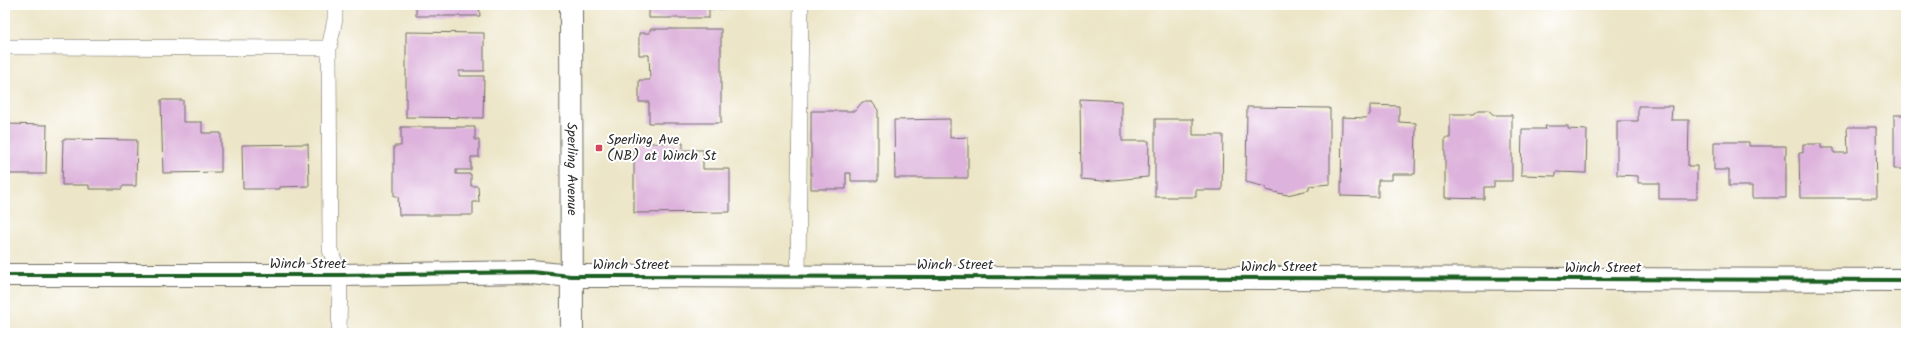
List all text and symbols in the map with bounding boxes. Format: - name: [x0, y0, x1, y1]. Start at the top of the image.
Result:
- street label: Sperling Avenue: [560, 123, 583, 216]
- place label: Sperling Ave (NB) at Winch St: [607, 129, 717, 167]
- marker: Sperling Ave (NB) at Winch St: [594, 143, 604, 153]
- street label: Winch Street: [270, 253, 347, 275]
- street label: Winch Street: [593, 254, 670, 276]
- street label: Winch Street: [917, 254, 994, 276]
- street label: Winch Street: [1241, 256, 1318, 278]
- street label: Winch Street: [1565, 257, 1642, 279]

